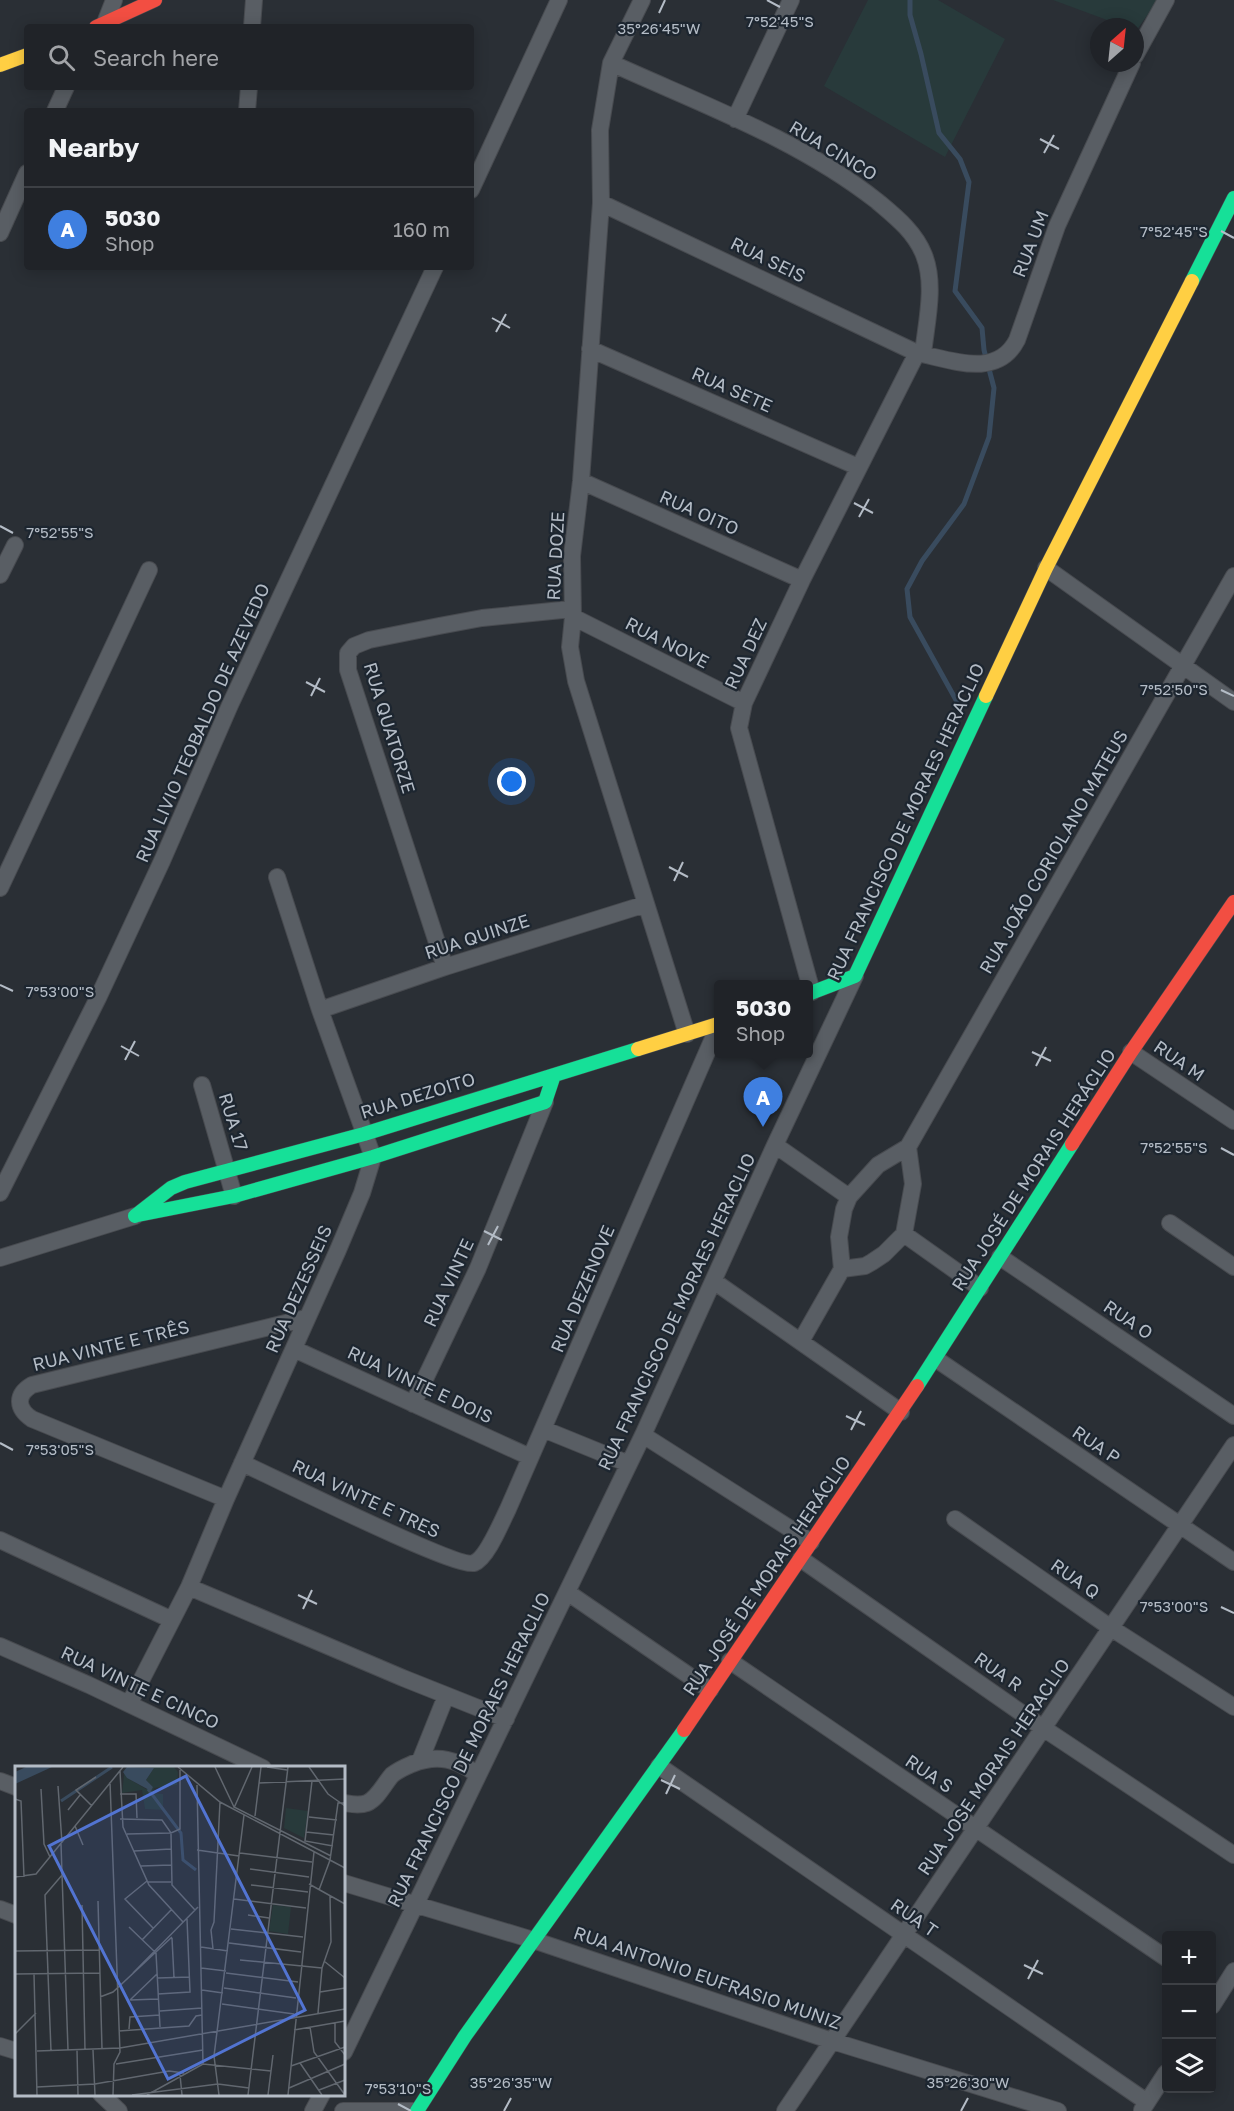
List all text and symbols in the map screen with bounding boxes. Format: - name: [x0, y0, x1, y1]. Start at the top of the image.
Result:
- text: 7°52'45"S: [746, 12, 814, 30]
- north arrow: [1090, 18, 1144, 72]
- text: 35°26'45"W: [618, 19, 700, 37]
- search box: [24, 24, 474, 90]
- icon: search: [45, 41, 78, 74]
- text: Search here: [93, 44, 219, 71]
- street label: RUA CINCO: [786, 115, 881, 185]
- text: Nearby: [48, 132, 139, 163]
- text: 5030: [105, 204, 160, 231]
- street label: RUA UM: [1007, 207, 1053, 280]
- text: A: [60, 217, 75, 241]
- text: 160 m: [393, 217, 450, 241]
- text: 7°52'45"S: [1140, 222, 1208, 240]
- text: Shop: [105, 231, 154, 255]
- street label: RUA SEIS: [727, 231, 810, 287]
- street label: RUA SETE: [689, 362, 776, 417]
- street label: RUA OITO: [656, 485, 742, 539]
- street label: RUA DOZE: [542, 511, 568, 601]
- text: 7°52'55"S: [26, 523, 94, 541]
- street label: RUA LIVIO TEOBALDO DE AZEVEDO: [130, 579, 274, 866]
- street label: RUA NOVE: [622, 612, 713, 673]
- street label: RUA DEZ: [719, 615, 771, 692]
- street label: RUA FRANCISCO DE MORAES HERACLIO: [822, 659, 989, 984]
- street label: RUA QUATORZE: [360, 660, 420, 796]
- text: 7°52'50"S: [1140, 680, 1208, 698]
- street label: RUA JOÃO CORIOLANO MATEUS: [974, 726, 1132, 977]
- your location: [497, 767, 526, 796]
- street label: RUA QUINZE: [422, 909, 532, 963]
- popup: [714, 980, 813, 1058]
- text: 7°53'00"S: [26, 982, 94, 1000]
- text: 5030: [736, 994, 791, 1021]
- text: Shop: [736, 1021, 785, 1045]
- street label: RUA M: [1150, 1035, 1209, 1085]
- street label: RUA JOSÉ DE MORAIS HERÁCLIO: [946, 1044, 1120, 1295]
- street label: RUA DEZOITO: [358, 1067, 478, 1123]
- pin: A: [744, 1078, 783, 1127]
- street label: RUA 17: [215, 1090, 253, 1153]
- text: 7°52'55"S: [1140, 1138, 1208, 1156]
- street label: RUA FRANCISCO DE MORAES HERACLIO: [593, 1149, 760, 1474]
- street label: RUA DEZESSEIS: [260, 1221, 336, 1356]
- street label: RUA DEZENOVE: [545, 1222, 619, 1356]
- street label: RUA VINTE: [418, 1235, 478, 1330]
- street label: RUA O: [1100, 1295, 1157, 1344]
- street label: RUA VINTE E TRÊS: [30, 1315, 191, 1375]
- street label: RUA VINTE E DOIS: [344, 1341, 497, 1427]
- street label: RUA P: [1068, 1420, 1125, 1468]
- text: 7°53'05"S: [26, 1440, 94, 1458]
- street label: RUA JOSÉ DE MORAIS HERÁCLIO: [678, 1451, 855, 1700]
- street label: RUA VINTE E TRES: [289, 1454, 444, 1542]
- street label: RUA Q: [1047, 1554, 1104, 1603]
- street label: RUA FRANCISCO DE MORAES HERACLIO: [382, 1589, 554, 1911]
- text: 7°53'00"S: [1140, 1597, 1208, 1615]
- street label: RUA VINTE E CINCO: [58, 1641, 223, 1733]
- street label: RUA R: [970, 1647, 1027, 1696]
- street label: RUA JOSE MORAIS HERACLIO: [912, 1654, 1074, 1879]
- street label: RUA S: [902, 1749, 958, 1797]
- inset map: [15, 1766, 345, 2096]
- street label: RUA T: [887, 1893, 942, 1941]
- street label: RUA ANTONIO EUFRASIO MUNIZ: [571, 1921, 844, 2033]
- map controls: [1162, 1931, 1216, 2093]
- button: +: [1162, 1931, 1216, 1985]
- button: −: [1162, 1985, 1216, 2039]
- button: layers: [1162, 2039, 1216, 2093]
- text: 35°26'35"W: [470, 2073, 552, 2091]
- text: 35°26'30"W: [926, 2073, 1010, 2091]
- text: 7°53'10"S: [365, 2079, 431, 2097]

